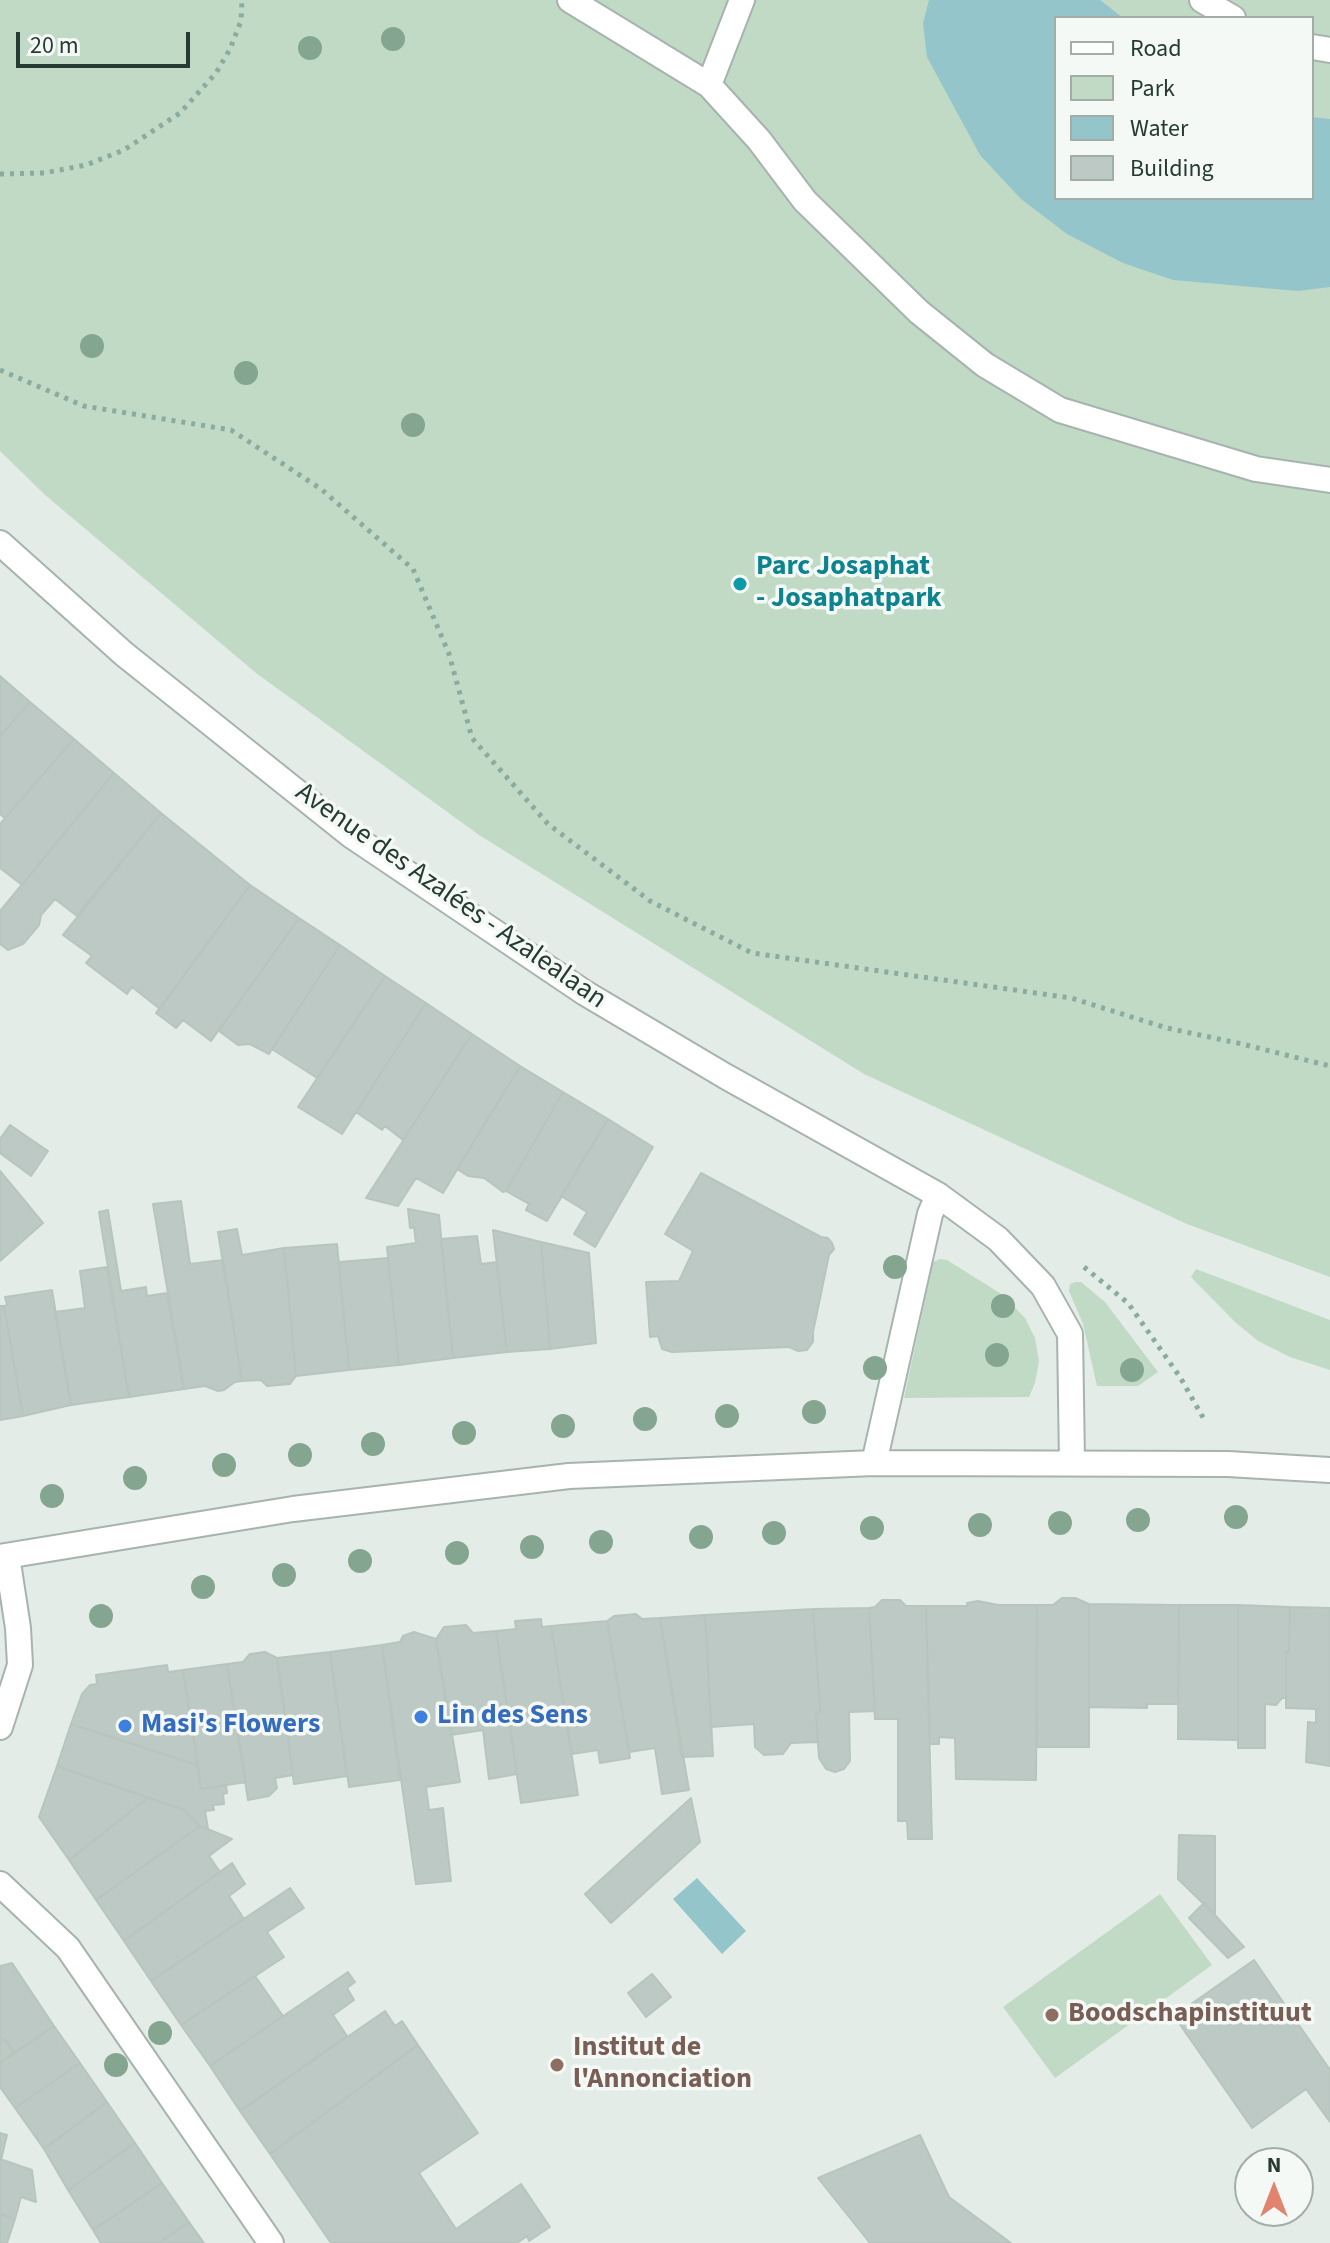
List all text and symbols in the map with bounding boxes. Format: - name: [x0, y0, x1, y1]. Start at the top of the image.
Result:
- scale bar: [20, 16, 194, 66]
- legend: [1054, 16, 1314, 200]
- text: 20 m: [30, 28, 79, 63]
- text: Road: [1130, 31, 1182, 66]
- text: Park: [1130, 71, 1175, 106]
- text: Water: [1130, 111, 1188, 146]
- text: Building: [1130, 151, 1214, 186]
- place label: Parc Josaphat - Josaphatpark: [756, 551, 942, 617]
- marker: Parc Josaphat - Josaphatpark: [731, 575, 749, 593]
- street label: Avenue des Azalées - Azalealaan: [288, 777, 612, 1017]
- place label: Lin des Sens: [437, 1700, 588, 1734]
- marker: Lin des Sens: [412, 1708, 430, 1726]
- place label: Masi's Flowers: [141, 1709, 320, 1743]
- marker: Masi's Flowers: [116, 1717, 134, 1735]
- place label: Boodschapinstituut: [1068, 1998, 1312, 2032]
- marker: Boodschapinstituut: [1043, 2006, 1061, 2024]
- place label: Institut de l'Annonciation: [573, 2032, 752, 2098]
- marker: Institut de l'Annonciation: [548, 2056, 566, 2074]
- north arrow: [1234, 2147, 1314, 2227]
- text: N: [1267, 2149, 1281, 2181]

